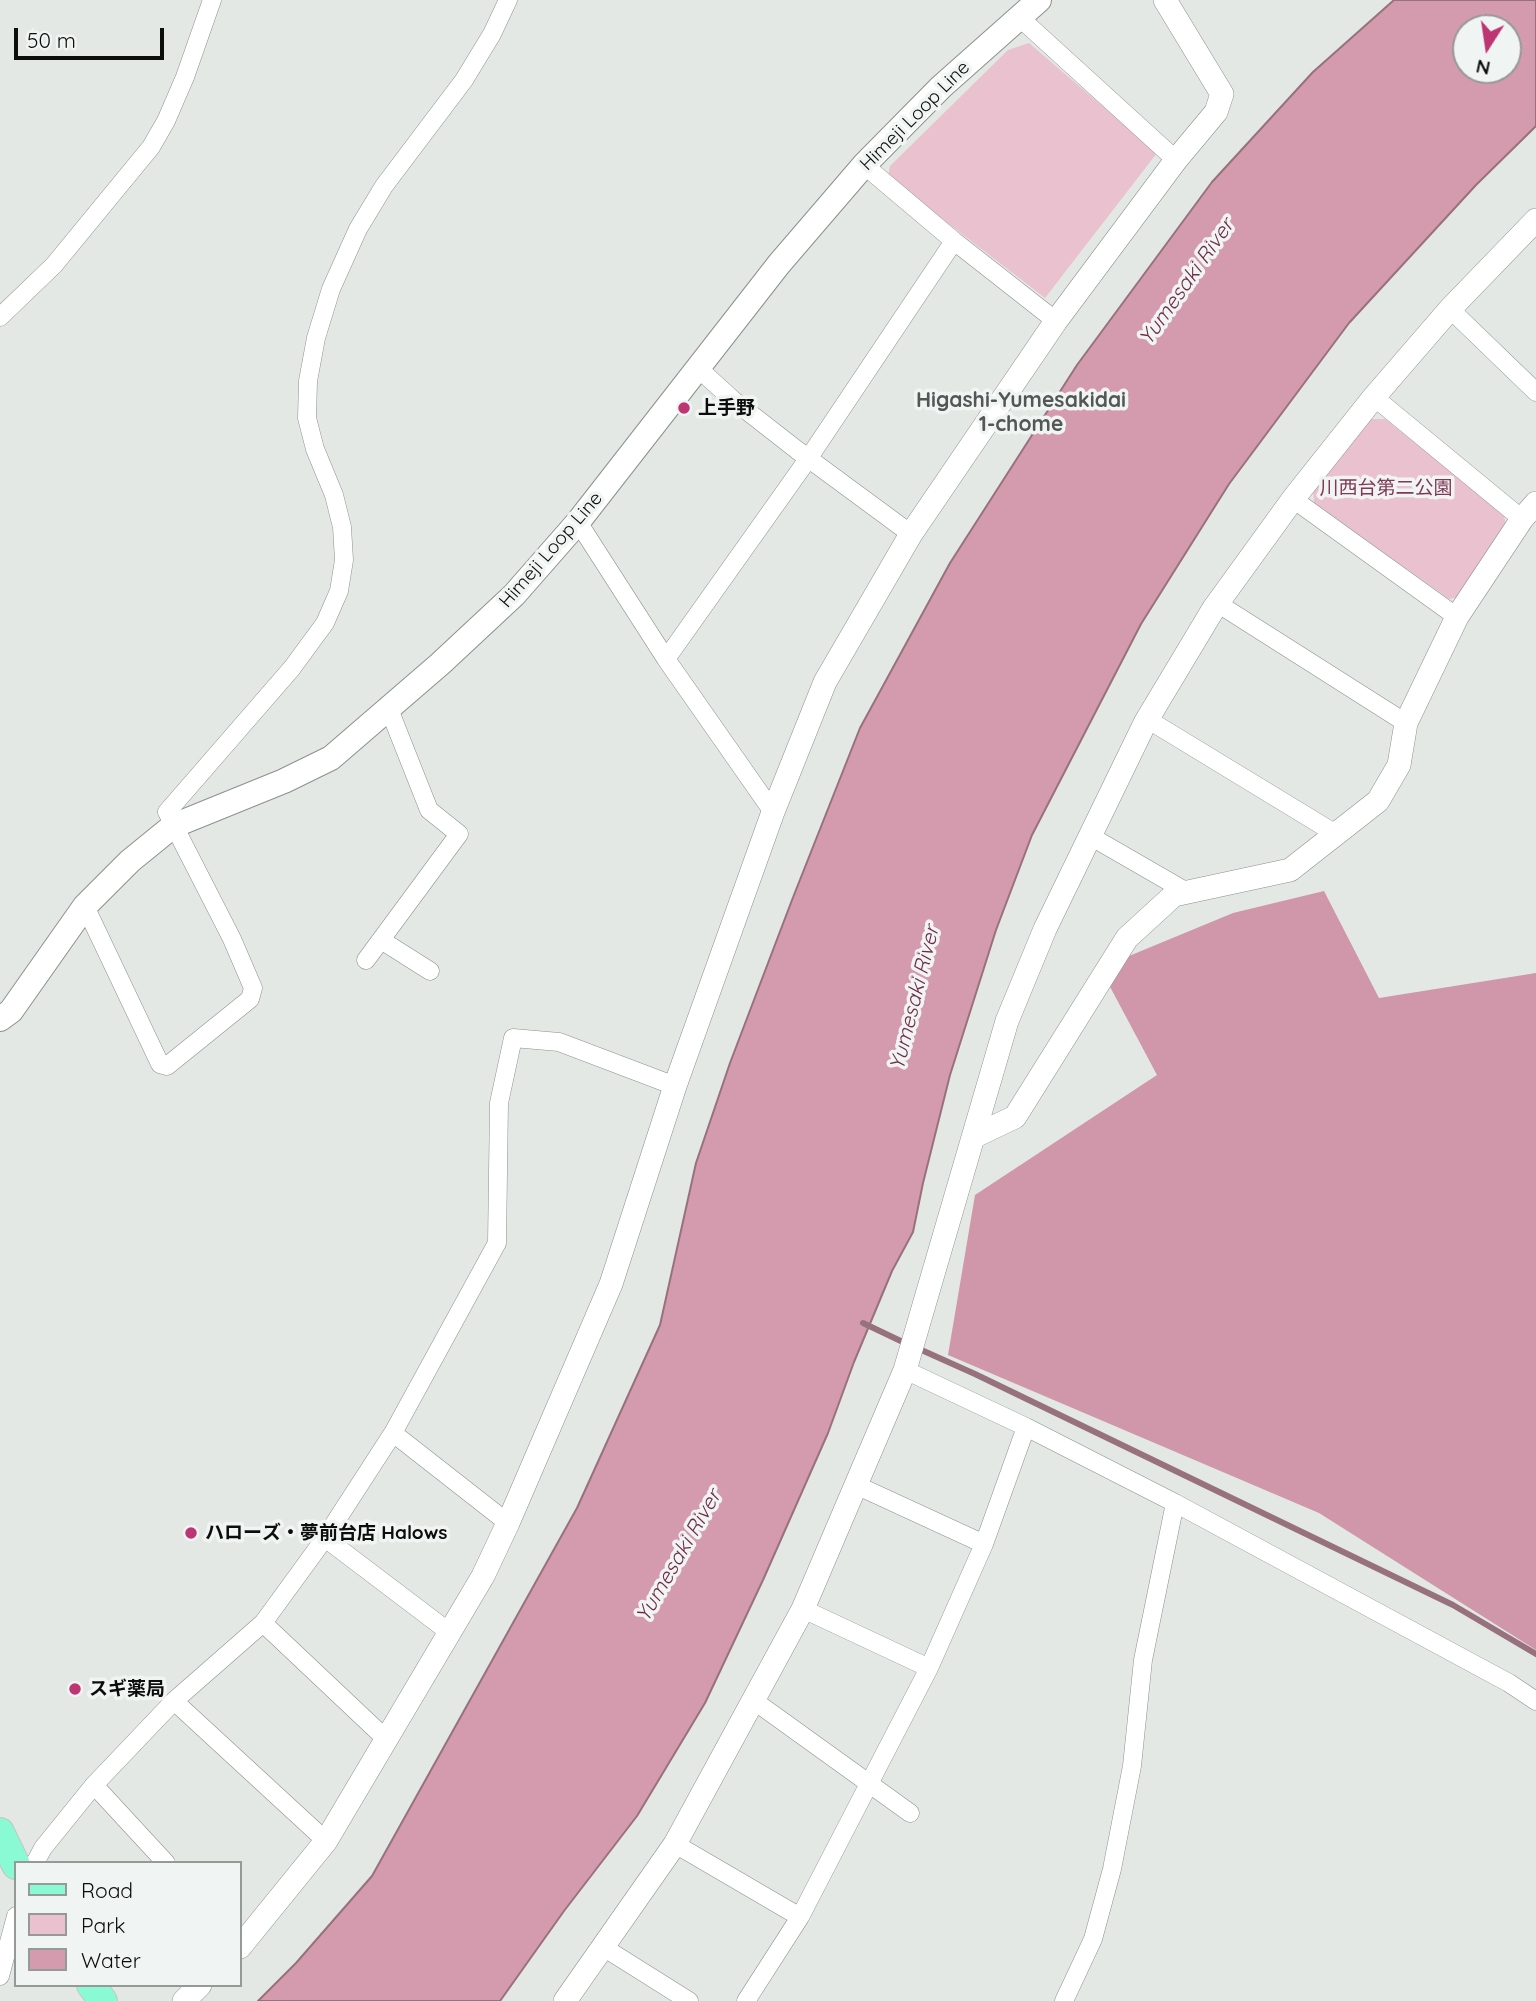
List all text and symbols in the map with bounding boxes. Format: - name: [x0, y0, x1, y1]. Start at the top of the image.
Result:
- scale bar: [18, 14, 168, 58]
- north arrow: [1452, 14, 1522, 84]
- text: 50 m: [27, 27, 76, 53]
- text: N: [1474, 54, 1492, 81]
- street label: Himeji Loop Line: [855, 56, 975, 176]
- water label: Yumesaki River: [1134, 214, 1240, 350]
- district label: Higashi-Yumesakidai 1-chome: [916, 388, 1126, 438]
- place label: 上手野: [698, 397, 755, 419]
- marker: 上手野: [676, 400, 692, 416]
- park label: 川西台第二公園: [1320, 477, 1452, 499]
- street label: Himeji Loop Line: [495, 487, 607, 613]
- water label: Yumesaki River: [885, 923, 945, 1073]
- water label: Yumesaki River: [631, 1486, 727, 1626]
- place label: ハローズ・夢前台店 Halows: [205, 1522, 447, 1544]
- marker: ハローズ・夢前台店 Halows: [183, 1525, 199, 1541]
- place label: スギ薬局: [89, 1678, 165, 1700]
- marker: スギ薬局: [67, 1681, 83, 1697]
- legend: [14, 1861, 242, 1987]
- text: Road: [81, 1877, 133, 1903]
- text: Park: [81, 1912, 125, 1938]
- text: Water: [81, 1947, 141, 1973]

